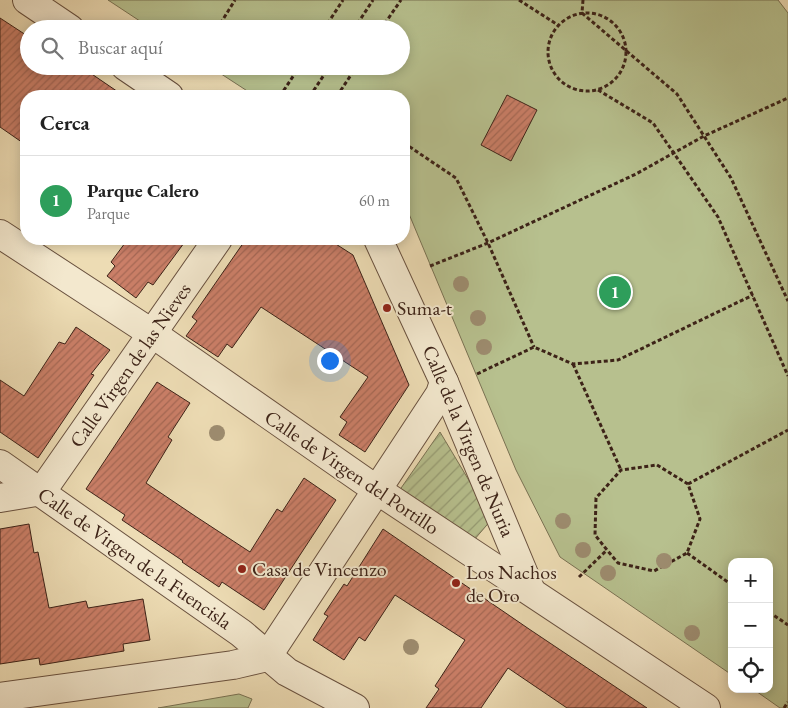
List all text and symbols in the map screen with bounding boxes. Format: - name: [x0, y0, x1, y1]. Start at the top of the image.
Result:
- search box: [20, 20, 410, 75]
- icon: search: [38, 34, 66, 62]
- text: Buscar aquí: [78, 35, 163, 60]
- text: Cerca: [40, 109, 90, 136]
- text: Parque Calero: [87, 178, 199, 203]
- text: 1: [52, 190, 60, 211]
- text: 60 m: [359, 190, 390, 211]
- text: Parque: [87, 203, 130, 224]
- pin: 1: [599, 273, 631, 311]
- street label: Calle Virgen de las Nieves: [63, 277, 197, 453]
- place label: Suma-t: [397, 295, 453, 321]
- marker: Suma-t: [381, 302, 393, 314]
- street label: Calle de la Virgen de Nuria: [417, 341, 521, 541]
- your location: [317, 348, 343, 374]
- street label: Calle de Virgen del Portillo: [260, 404, 444, 540]
- street label: Calle de Virgen de la Fuencisla: [33, 481, 237, 635]
- place label: Casa de Vincenzo: [252, 556, 387, 582]
- map controls: [728, 558, 773, 693]
- button: +: [728, 558, 773, 603]
- place label: Los Nachos de Oro: [466, 559, 557, 608]
- marker: Casa de Vincenzo: [236, 563, 248, 575]
- marker: Los Nachos de Oro: [450, 577, 462, 589]
- button: −: [728, 603, 773, 648]
- button: locate: [728, 648, 773, 693]

